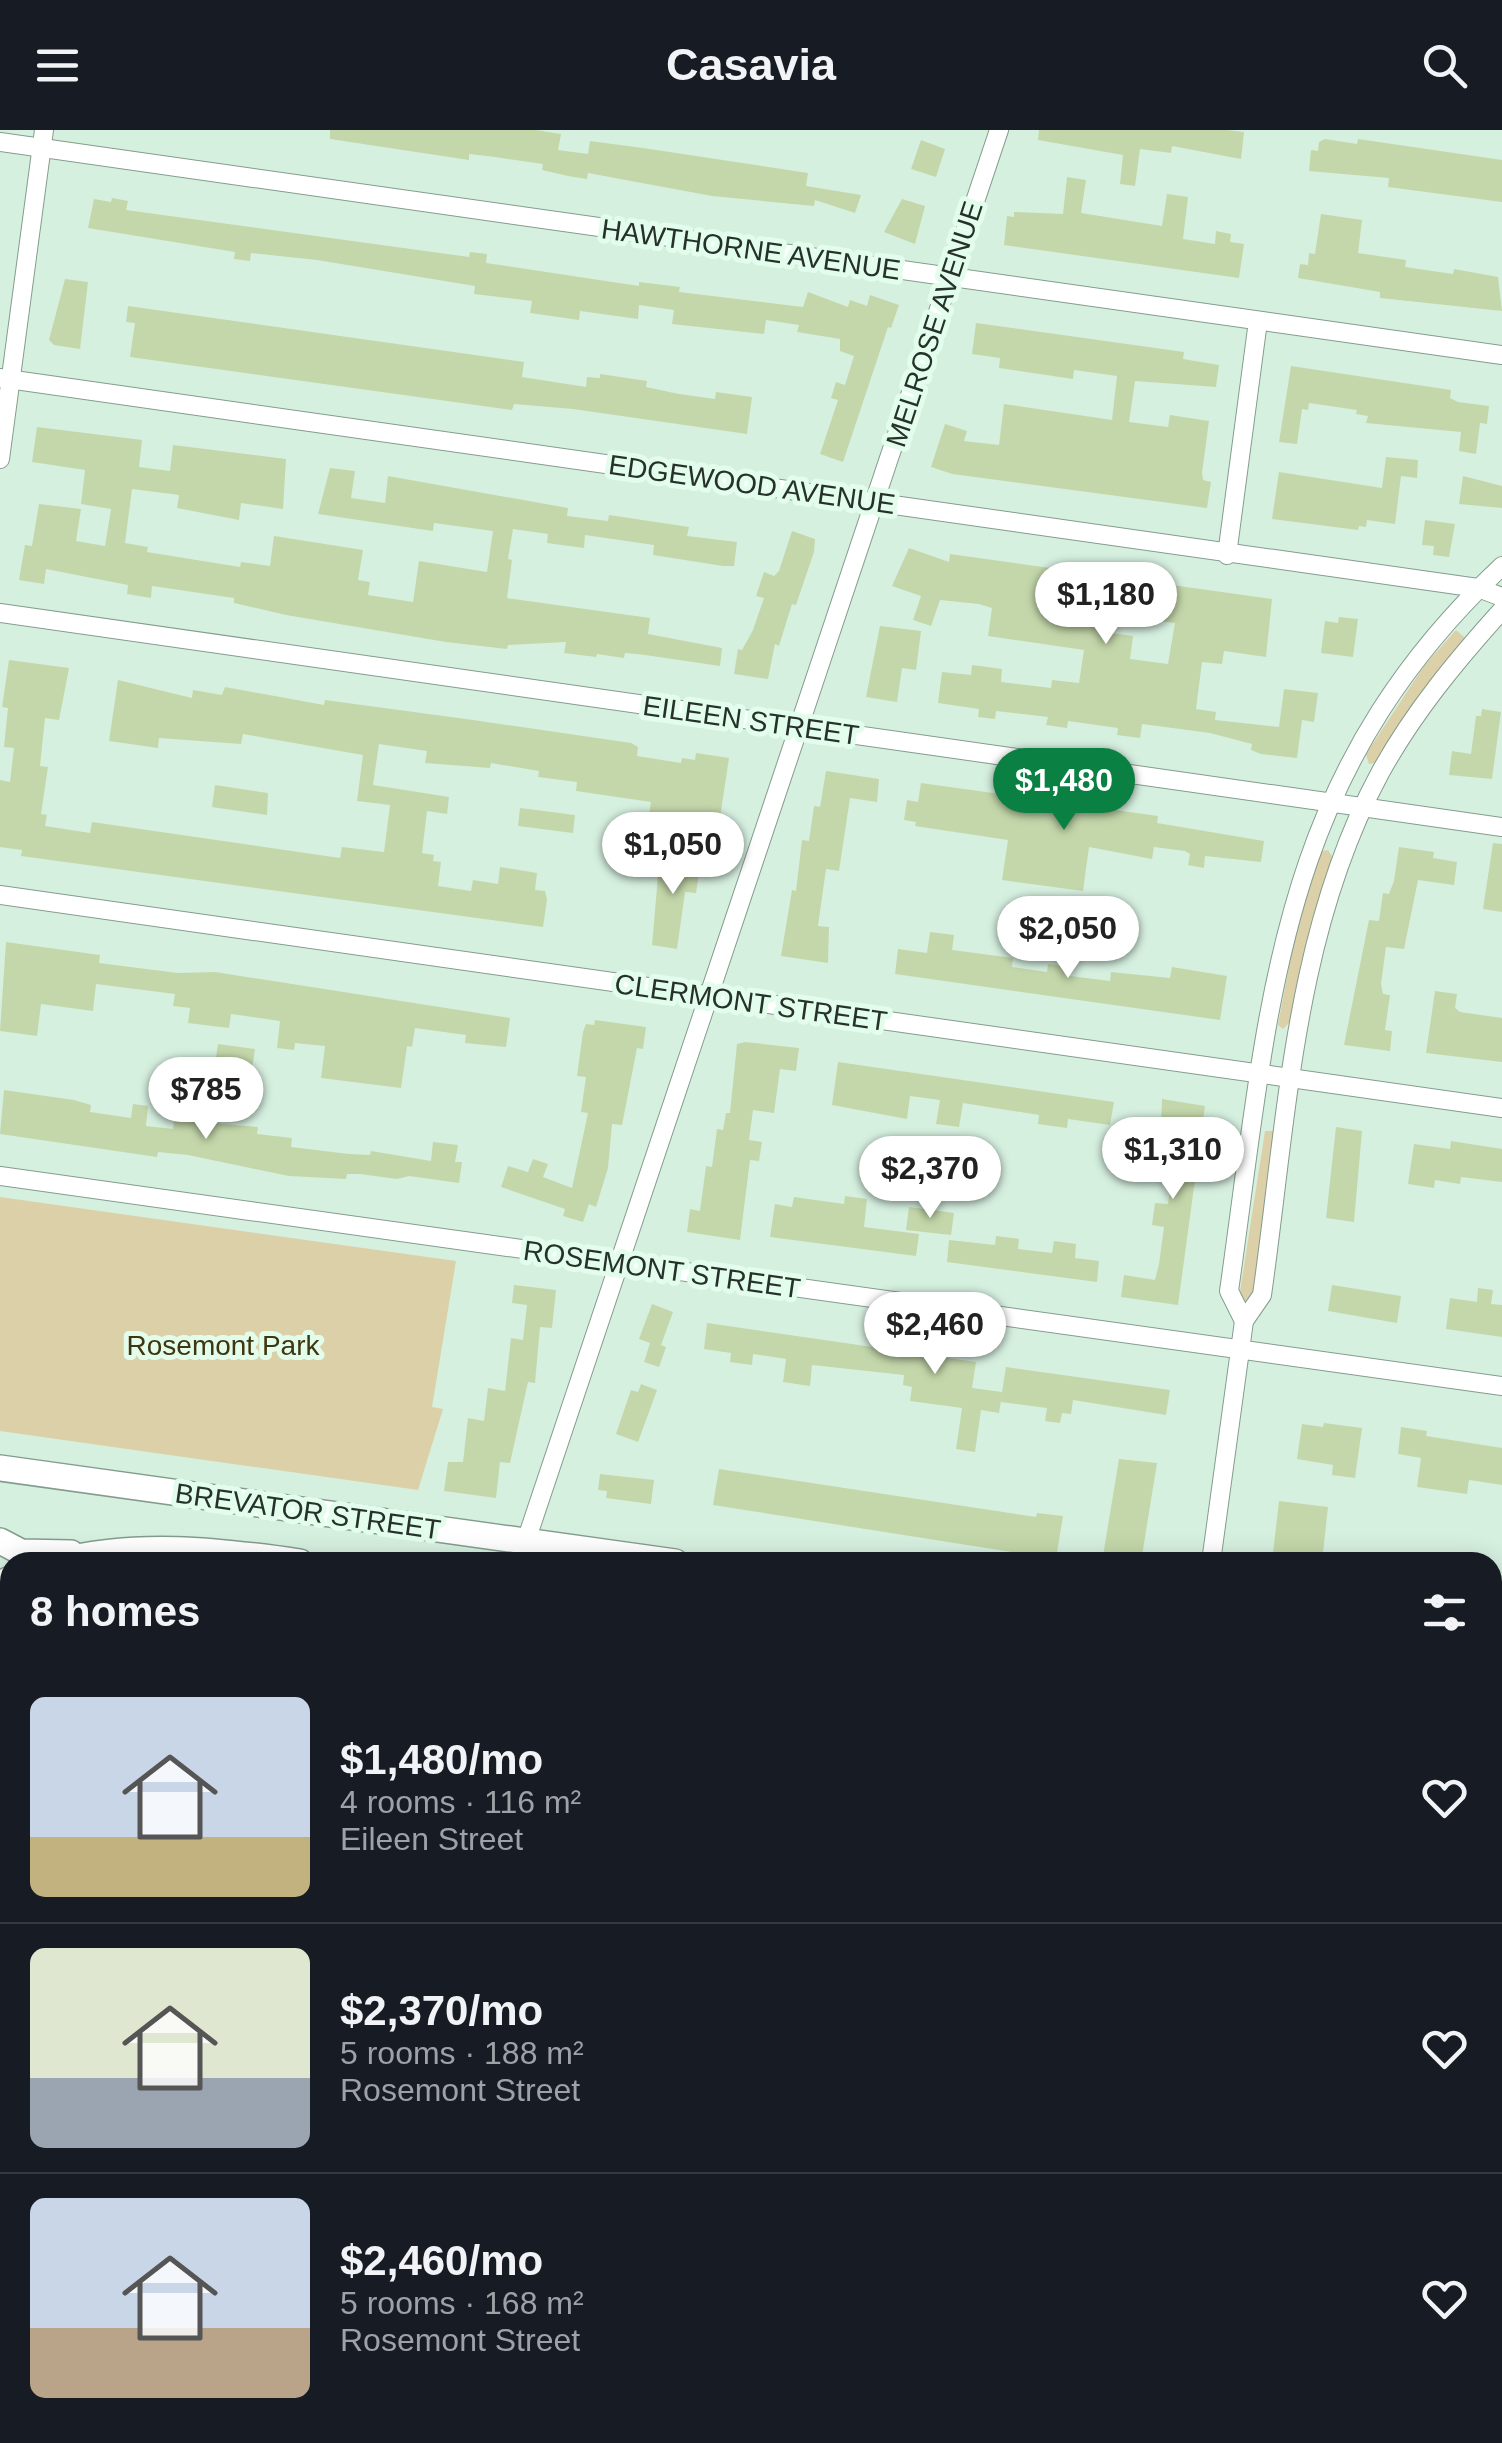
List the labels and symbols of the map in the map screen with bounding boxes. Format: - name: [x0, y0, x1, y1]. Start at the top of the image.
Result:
- street label: MELROSE AVENUE: [880, 198, 989, 451]
- street label: HAWTHORNE AVENUE: [599, 213, 903, 286]
- street label: EDGEWOOD AVENUE: [607, 449, 897, 520]
- pin: $1,180: [1025, 562, 1187, 647]
- street label: EILEEN STREET: [641, 690, 861, 751]
- pin: $1,480: [983, 748, 1145, 833]
- pin: $1,050: [592, 812, 754, 897]
- pin: $2,050: [987, 896, 1149, 981]
- street label: CLERMONT STREET: [613, 968, 889, 1037]
- pin: $785: [147, 1057, 265, 1142]
- pin: $1,310: [1092, 1117, 1254, 1202]
- pin: $2,370: [849, 1136, 1011, 1221]
- street label: ROSEMONT STREET: [521, 1235, 802, 1304]
- pin: $2,460: [854, 1292, 1016, 1377]
- park label: Rosemont Park: [127, 1330, 320, 1361]
- street label: BREVATOR STREET: [173, 1478, 443, 1545]

